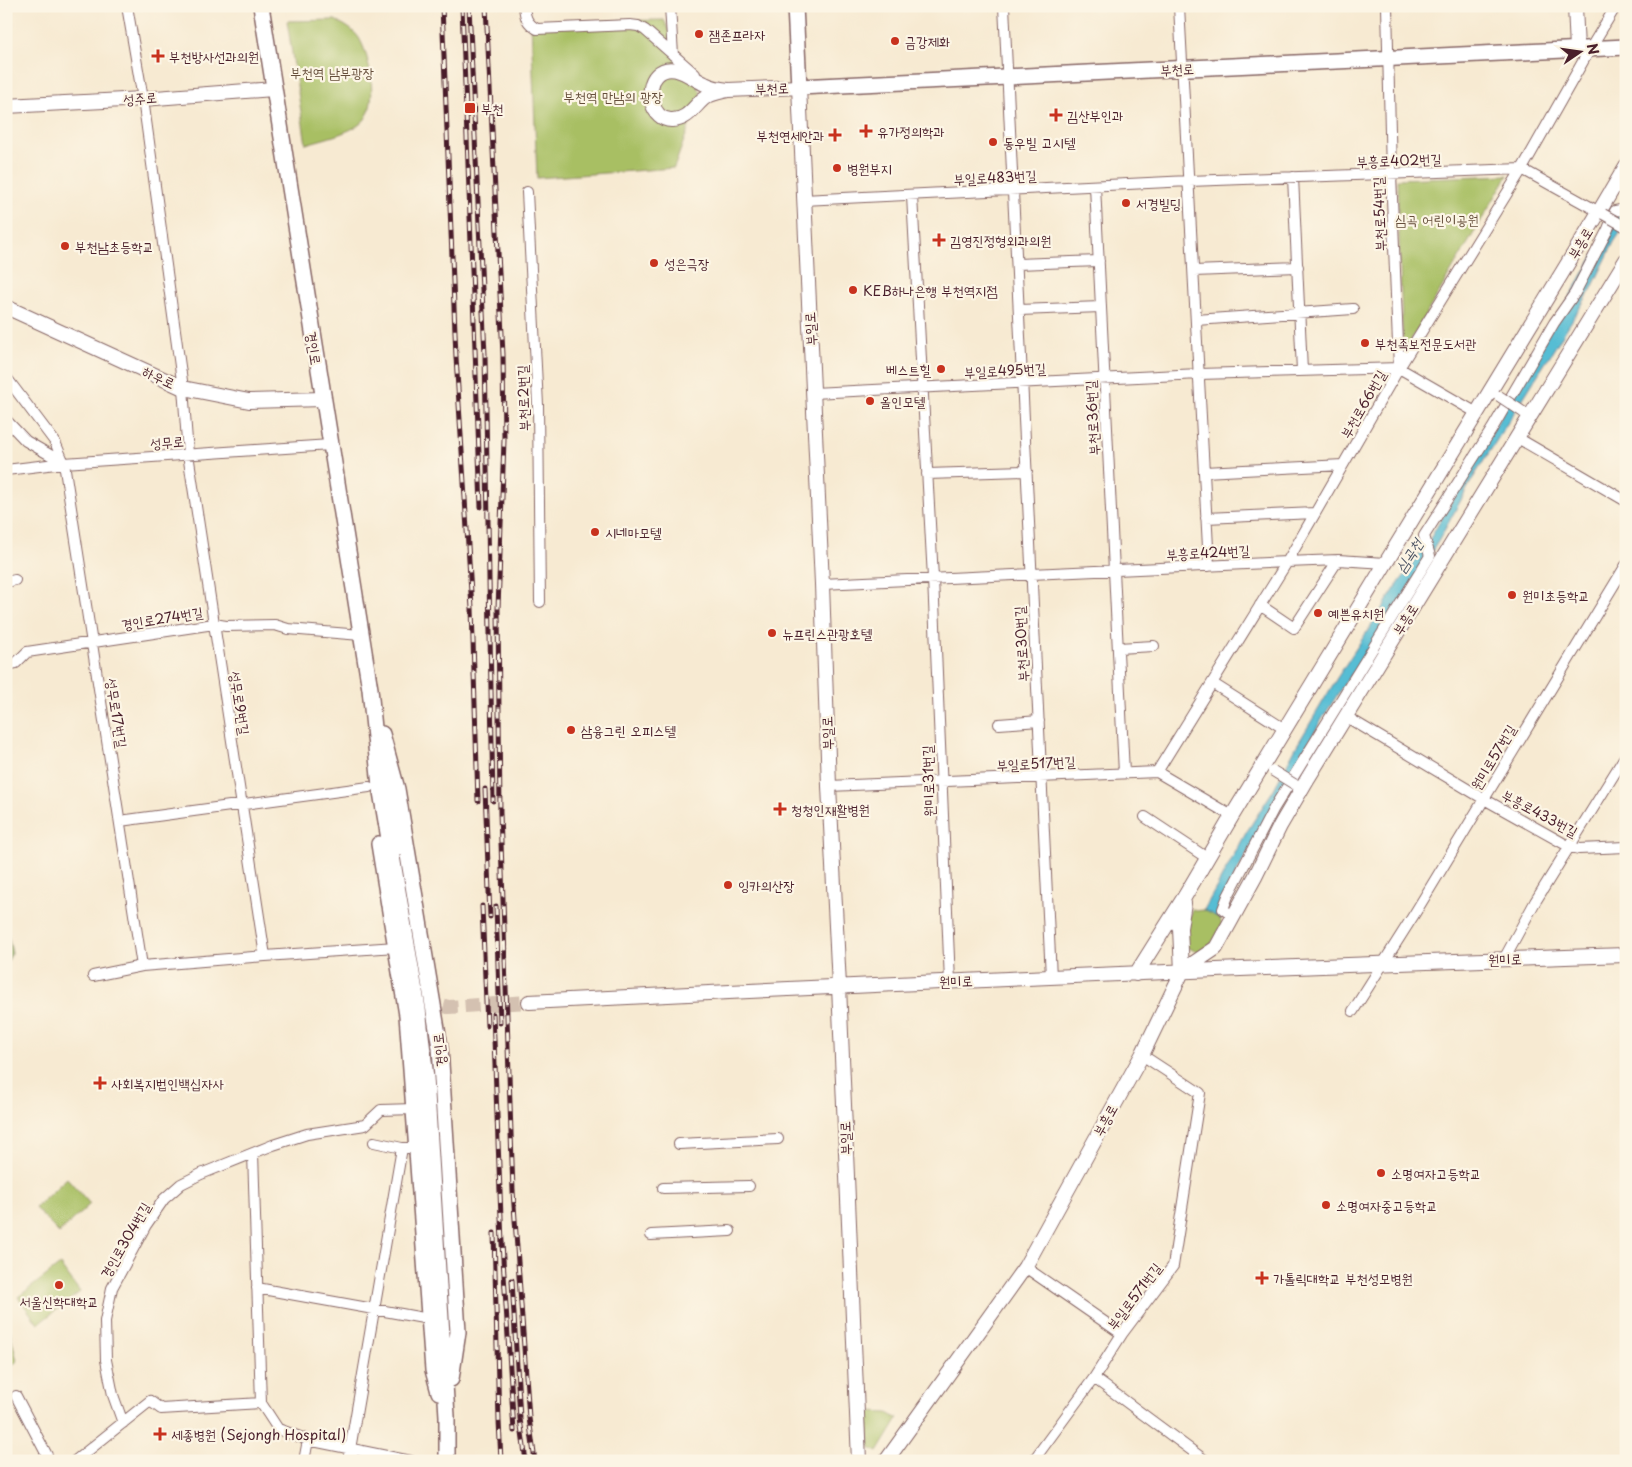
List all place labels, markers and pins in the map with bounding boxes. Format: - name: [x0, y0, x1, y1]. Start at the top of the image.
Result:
- place label: 잼존프라자: [709, 24, 766, 45]
- marker: 잼존프라자: [693, 28, 705, 40]
- place label: 금강제화: [905, 31, 950, 52]
- marker: 금강제화: [889, 35, 901, 47]
- place label: 부천방사선과의원: [169, 46, 259, 67]
- marker: 부천방사선과의원: [151, 49, 165, 63]
- place label: 부천: [481, 98, 504, 119]
- marker: 부천: [463, 101, 477, 115]
- place label: 김산부인과: [1067, 105, 1123, 126]
- marker: 김산부인과: [1049, 108, 1063, 122]
- place label: 유가정의학과: [877, 121, 945, 142]
- marker: 유가정의학과: [859, 124, 873, 138]
- place label: 부천연세안과: [756, 125, 824, 146]
- marker: 부천연세안과: [828, 128, 842, 142]
- place label: 동우빌 고시텔: [1003, 132, 1076, 153]
- marker: 동우빌 고시텔: [987, 136, 999, 148]
- place label: 병원부지: [847, 158, 892, 179]
- marker: 병원부지: [831, 162, 843, 174]
- place label: 서경빌딩: [1136, 193, 1181, 214]
- marker: 서경빌딩: [1120, 197, 1132, 209]
- place label: 김영진정형외과의원: [950, 230, 1051, 251]
- marker: 김영진정형외과의원: [932, 233, 946, 247]
- place label: 부천남초등학교: [75, 236, 154, 257]
- marker: 부천남초등학교: [59, 240, 71, 252]
- place label: 성은극장: [664, 253, 710, 274]
- marker: 성은극장: [648, 257, 660, 269]
- place label: KEB하나은행 부천역지점: [863, 280, 998, 301]
- marker: KEB하나은행 부천역지점: [847, 284, 859, 296]
- place label: 부천족보전문도서관: [1375, 333, 1476, 354]
- marker: 부천족보전문도서관: [1359, 337, 1371, 349]
- place label: 베스트힐: [886, 359, 932, 380]
- marker: 베스트힐: [935, 363, 947, 375]
- place label: 올인모텔: [880, 391, 926, 412]
- marker: 올인모텔: [864, 395, 876, 407]
- place label: 시네마모텔: [605, 522, 662, 543]
- marker: 시네마모텔: [589, 526, 601, 538]
- place label: 원미초등학교: [1522, 585, 1590, 606]
- marker: 원미초등학교: [1506, 589, 1518, 601]
- place label: 예쁜유치원: [1328, 603, 1384, 624]
- marker: 예쁜유치원: [1312, 607, 1324, 619]
- place label: 뉴프린스관광호텔: [782, 623, 873, 644]
- marker: 뉴프린스관광호텔: [766, 627, 778, 639]
- place label: 삼융그린 오피스텔: [581, 720, 676, 741]
- marker: 삼융그린 오피스텔: [565, 724, 577, 736]
- place label: 청청인재활병원: [791, 799, 870, 820]
- marker: 청청인재활병원: [773, 802, 787, 816]
- place label: 잉카의산장: [738, 875, 795, 896]
- marker: 잉카의산장: [722, 879, 734, 891]
- place label: 사회복지법인백십자사: [111, 1073, 224, 1094]
- marker: 사회복지법인백십자사: [93, 1076, 107, 1090]
- place label: 소명여자고등학교: [1391, 1163, 1481, 1184]
- marker: 소명여자고등학교: [1375, 1167, 1387, 1179]
- place label: 소명여자중고등학교: [1336, 1195, 1437, 1216]
- marker: 소명여자중고등학교: [1320, 1199, 1332, 1211]
- place label: 가톨릭대학교 부천성모병원: [1273, 1268, 1413, 1289]
- marker: 가톨릭대학교 부천성모병원: [1255, 1271, 1269, 1285]
- marker: 서울신학대학교: [53, 1279, 65, 1291]
- place label: 서울신학대학교: [20, 1291, 98, 1312]
- place label: 세종병원 (Sejongh Hospital): [171, 1424, 346, 1445]
- marker: 세종병원 (Sejongh Hospital): [153, 1427, 167, 1441]

